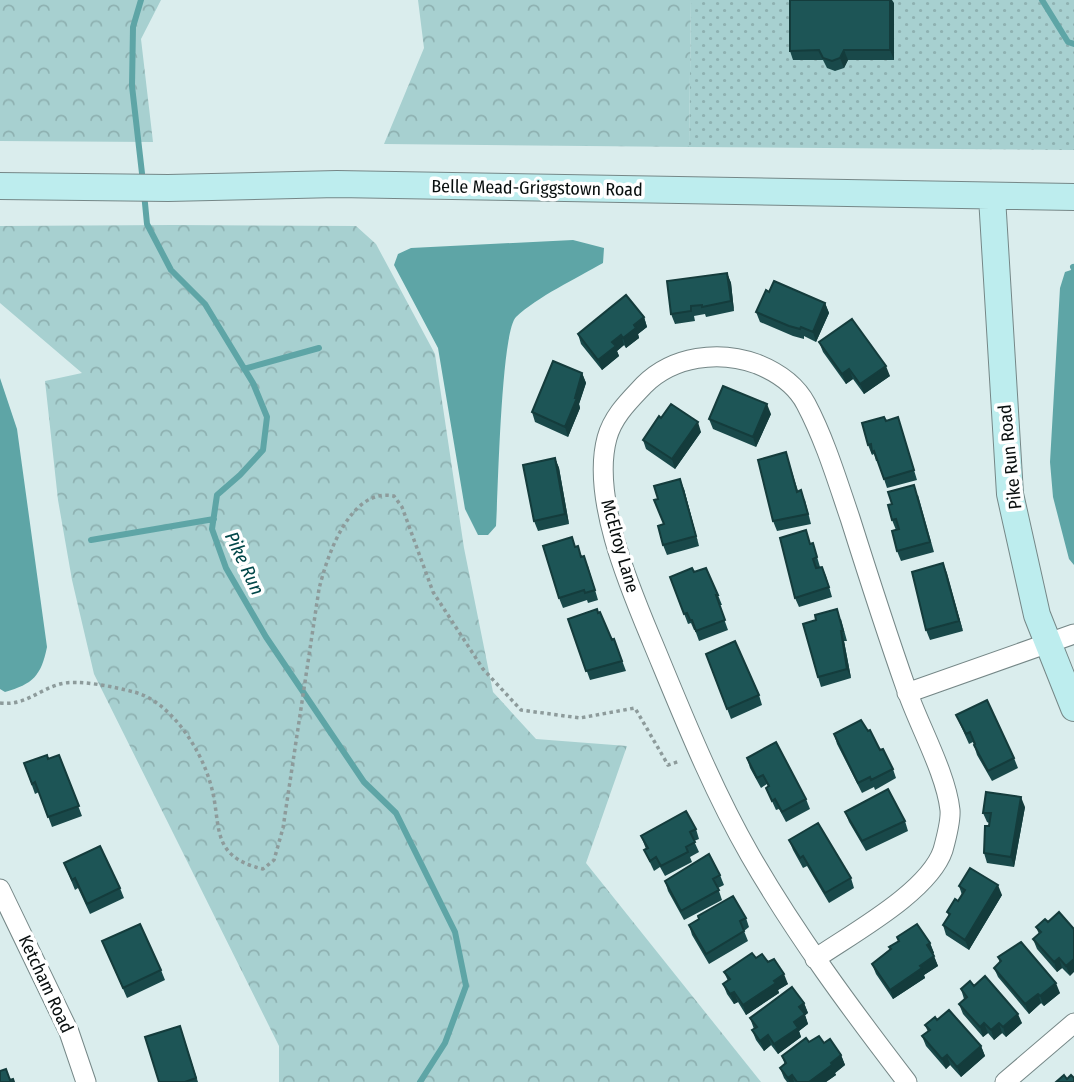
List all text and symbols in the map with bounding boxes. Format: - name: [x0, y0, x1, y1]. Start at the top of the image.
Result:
- street label: Belle Mead-Griggstown Road: [431, 175, 643, 201]
- street label: Pike Run Road: [994, 403, 1026, 511]
- street label: McElroy Lane: [596, 497, 644, 595]
- water label: Pike Run: [220, 528, 269, 599]
- street label: Ketcham Road: [14, 932, 78, 1036]

